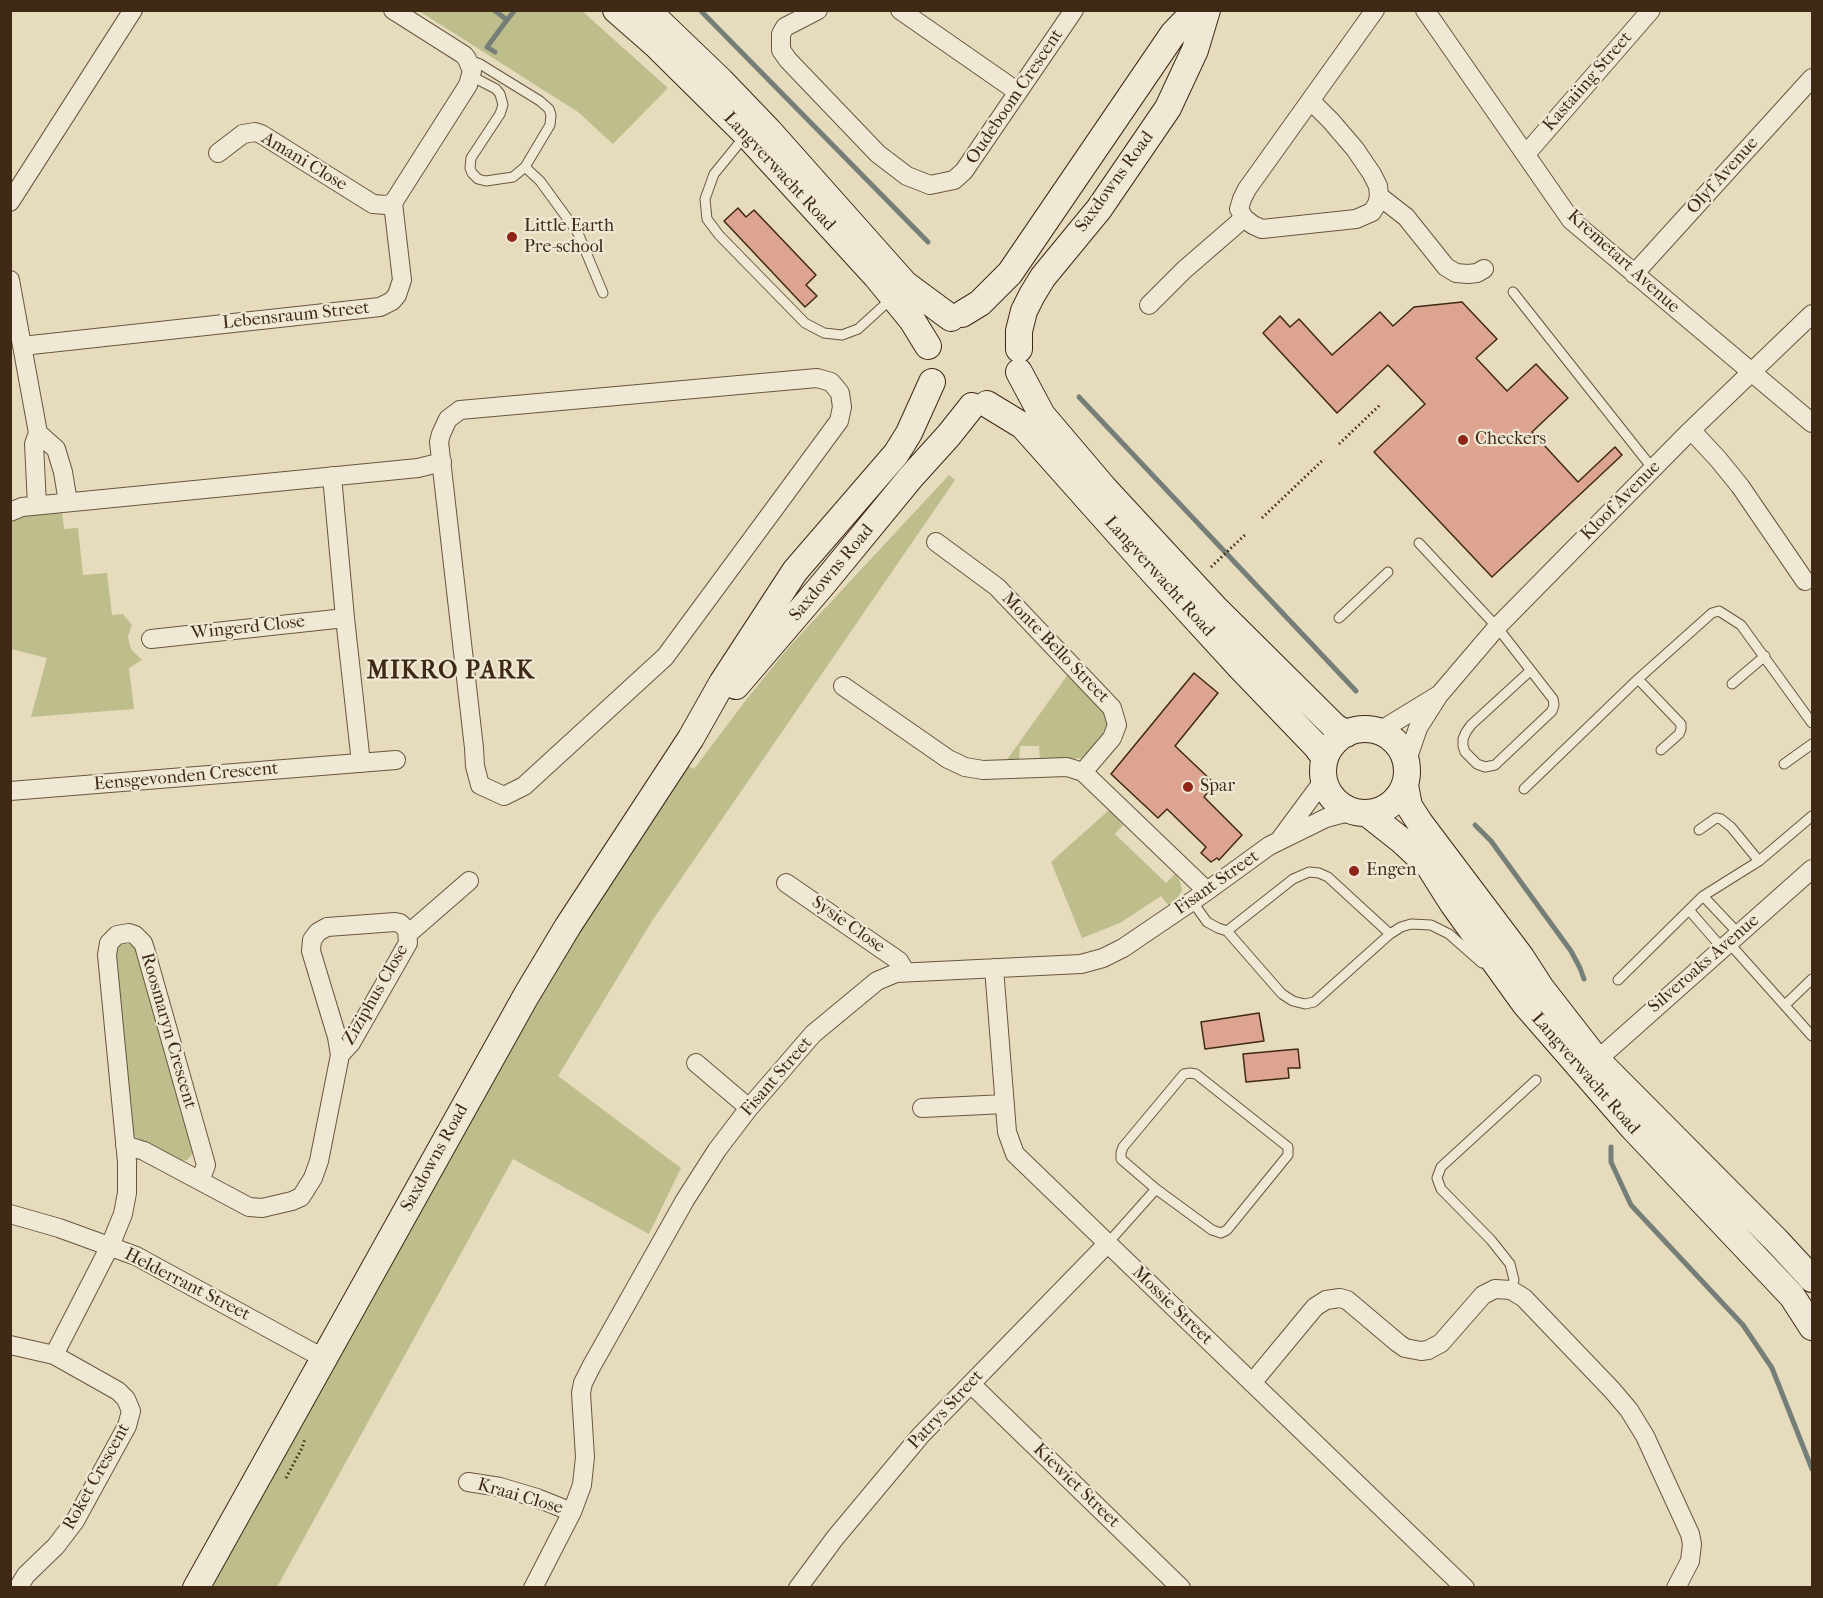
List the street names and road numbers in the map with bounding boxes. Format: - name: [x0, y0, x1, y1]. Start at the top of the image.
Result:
- street label: Oudeboom Crescent: [962, 25, 1068, 169]
- street label: Kastaiing Street: [1539, 28, 1637, 136]
- street label: Langverwacht Road: [718, 108, 840, 236]
- street label: Saxdowns Road: [1071, 127, 1159, 237]
- street label: Amani Close: [257, 128, 351, 196]
- street label: Olyf Avenue: [1683, 133, 1763, 219]
- street label: Kremetart Avenue: [1562, 206, 1684, 318]
- street label: Lebensraum Street: [221, 298, 371, 334]
- street label: Kloof Avenue: [1577, 457, 1665, 545]
- street label: Langverwacht Road: [1099, 512, 1219, 642]
- street label: Saxdowns Road: [785, 520, 879, 626]
- street label: Monte Bello Street: [997, 588, 1113, 708]
- street label: Wingerd Close: [190, 611, 306, 645]
- street label: Eensgevonden Crescent: [93, 758, 279, 796]
- street label: Fisant Street: [1171, 846, 1263, 920]
- street label: Sysie Close: [807, 892, 889, 958]
- street label: Silveroaks Avenue: [1644, 910, 1764, 1018]
- street label: Ziziphus Close: [339, 941, 413, 1049]
- street label: Roosmaryn Crescent: [135, 951, 201, 1111]
- street label: Langverwacht Road: [1526, 1009, 1644, 1139]
- street label: Fisant Street: [737, 1033, 817, 1121]
- street label: Saxdowns Road: [397, 1100, 473, 1216]
- street label: Helderrant Street: [121, 1244, 253, 1326]
- street label: Mossie Street: [1127, 1262, 1217, 1350]
- street label: Patrys Street: [904, 1366, 988, 1454]
- street label: Roket Crescent: [59, 1420, 135, 1534]
- street label: Kiewiet Street: [1028, 1439, 1124, 1533]
- street label: Kraai Close: [475, 1474, 565, 1520]

